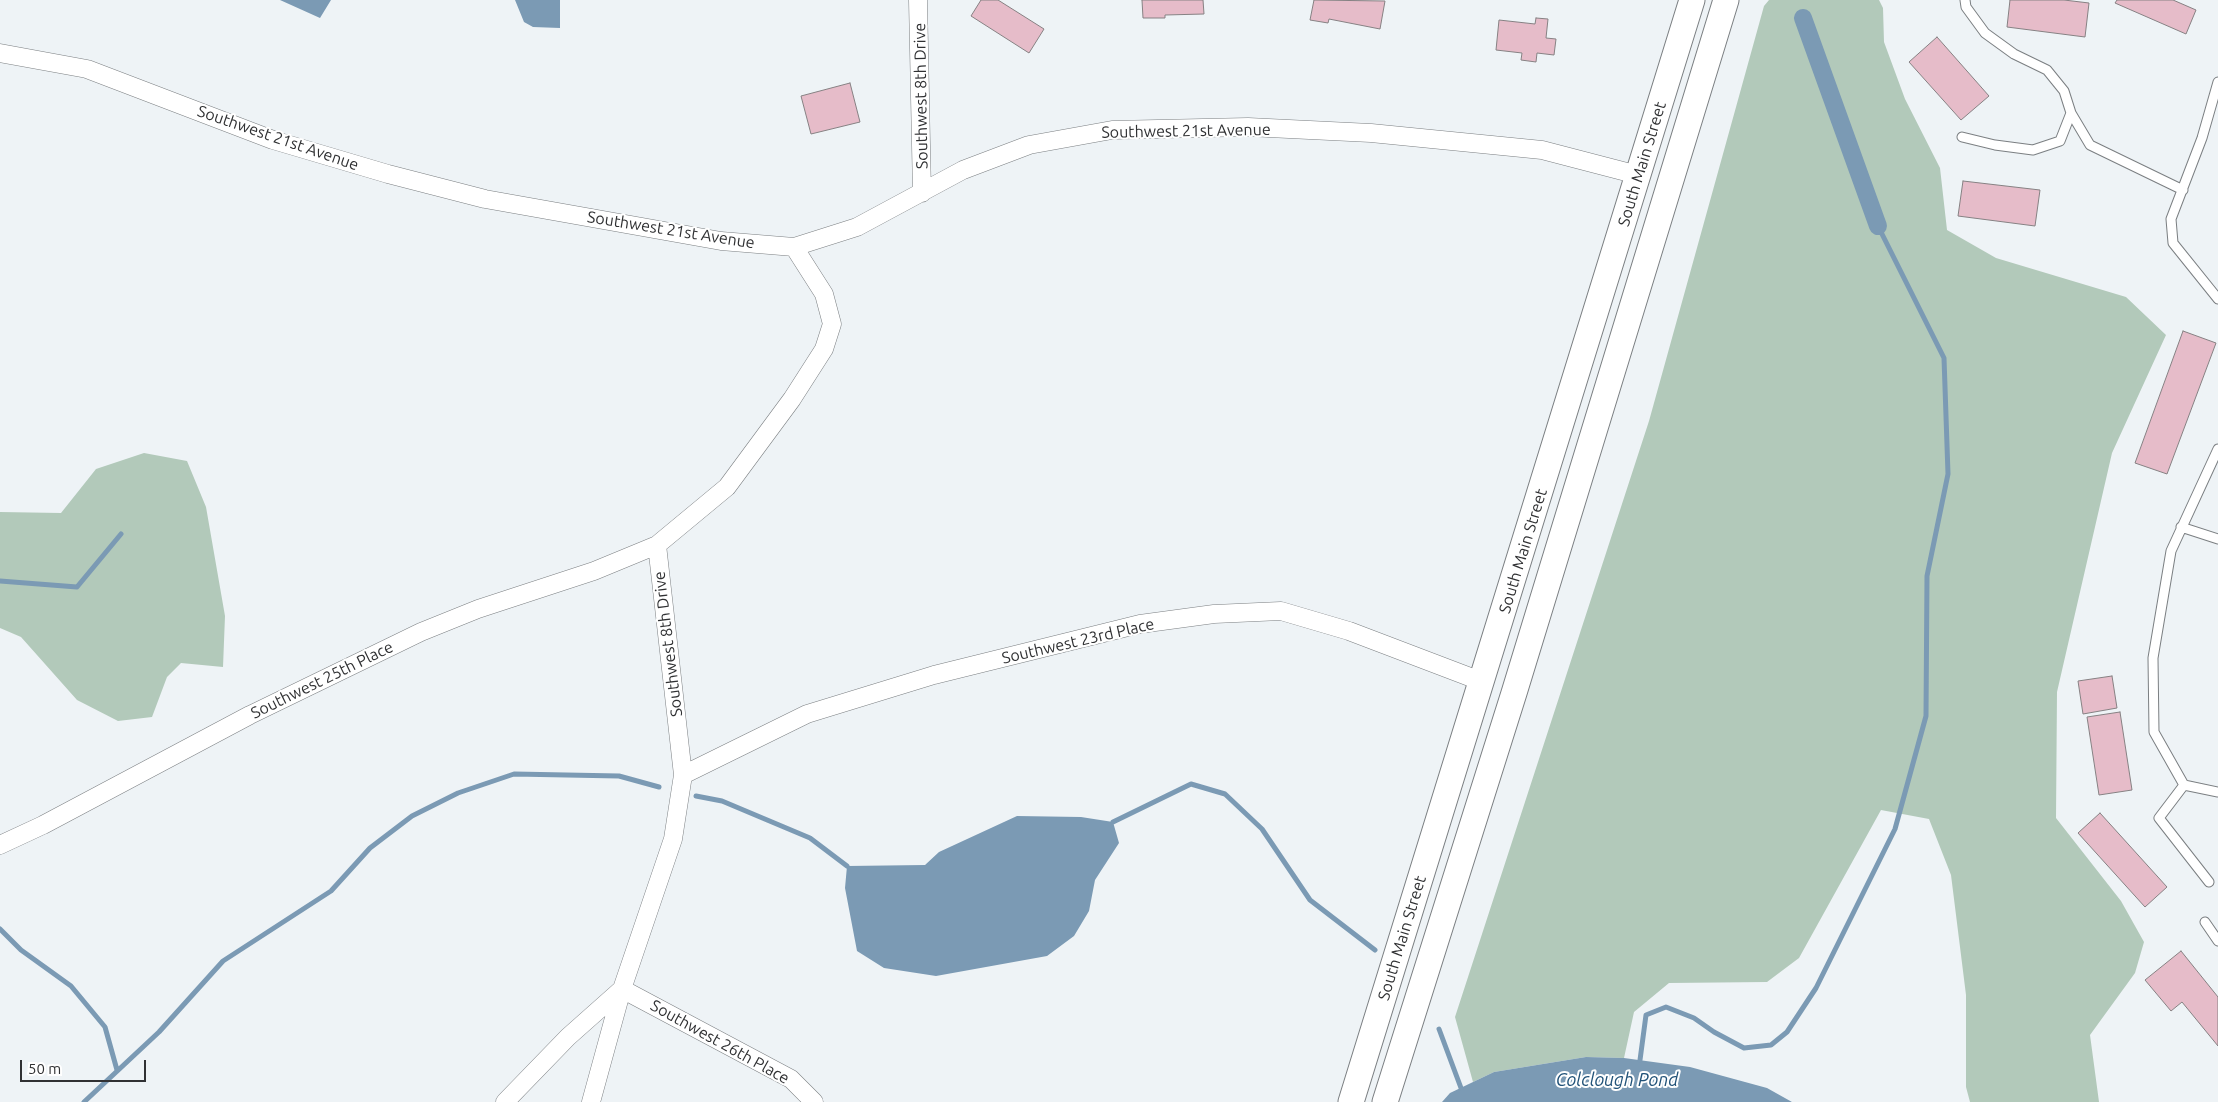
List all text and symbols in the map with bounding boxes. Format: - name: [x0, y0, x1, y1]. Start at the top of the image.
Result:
- street label: Southwest 8th Drive: [910, 23, 932, 169]
- street label: South Main Street: [1614, 99, 1670, 229]
- street label: Southwest 21st Avenue: [195, 101, 361, 175]
- street label: Southwest 21st Avenue: [1101, 120, 1271, 142]
- street label: Southwest 21st Avenue: [586, 207, 756, 253]
- street label: South Main Street: [1495, 486, 1551, 616]
- street label: Southwest 8th Drive: [650, 570, 686, 718]
- street label: Southwest 23rd Place: [1000, 614, 1156, 668]
- street label: Southwest 25th Place: [248, 637, 396, 723]
- street label: South Main Street: [1374, 873, 1430, 1003]
- street label: Southwest 26th Place: [647, 996, 793, 1088]
- scale bar: [22, 1050, 149, 1082]
- text: 50 m: [28, 1060, 61, 1077]
- water label: Colclough Pond: [1556, 1069, 1678, 1091]

